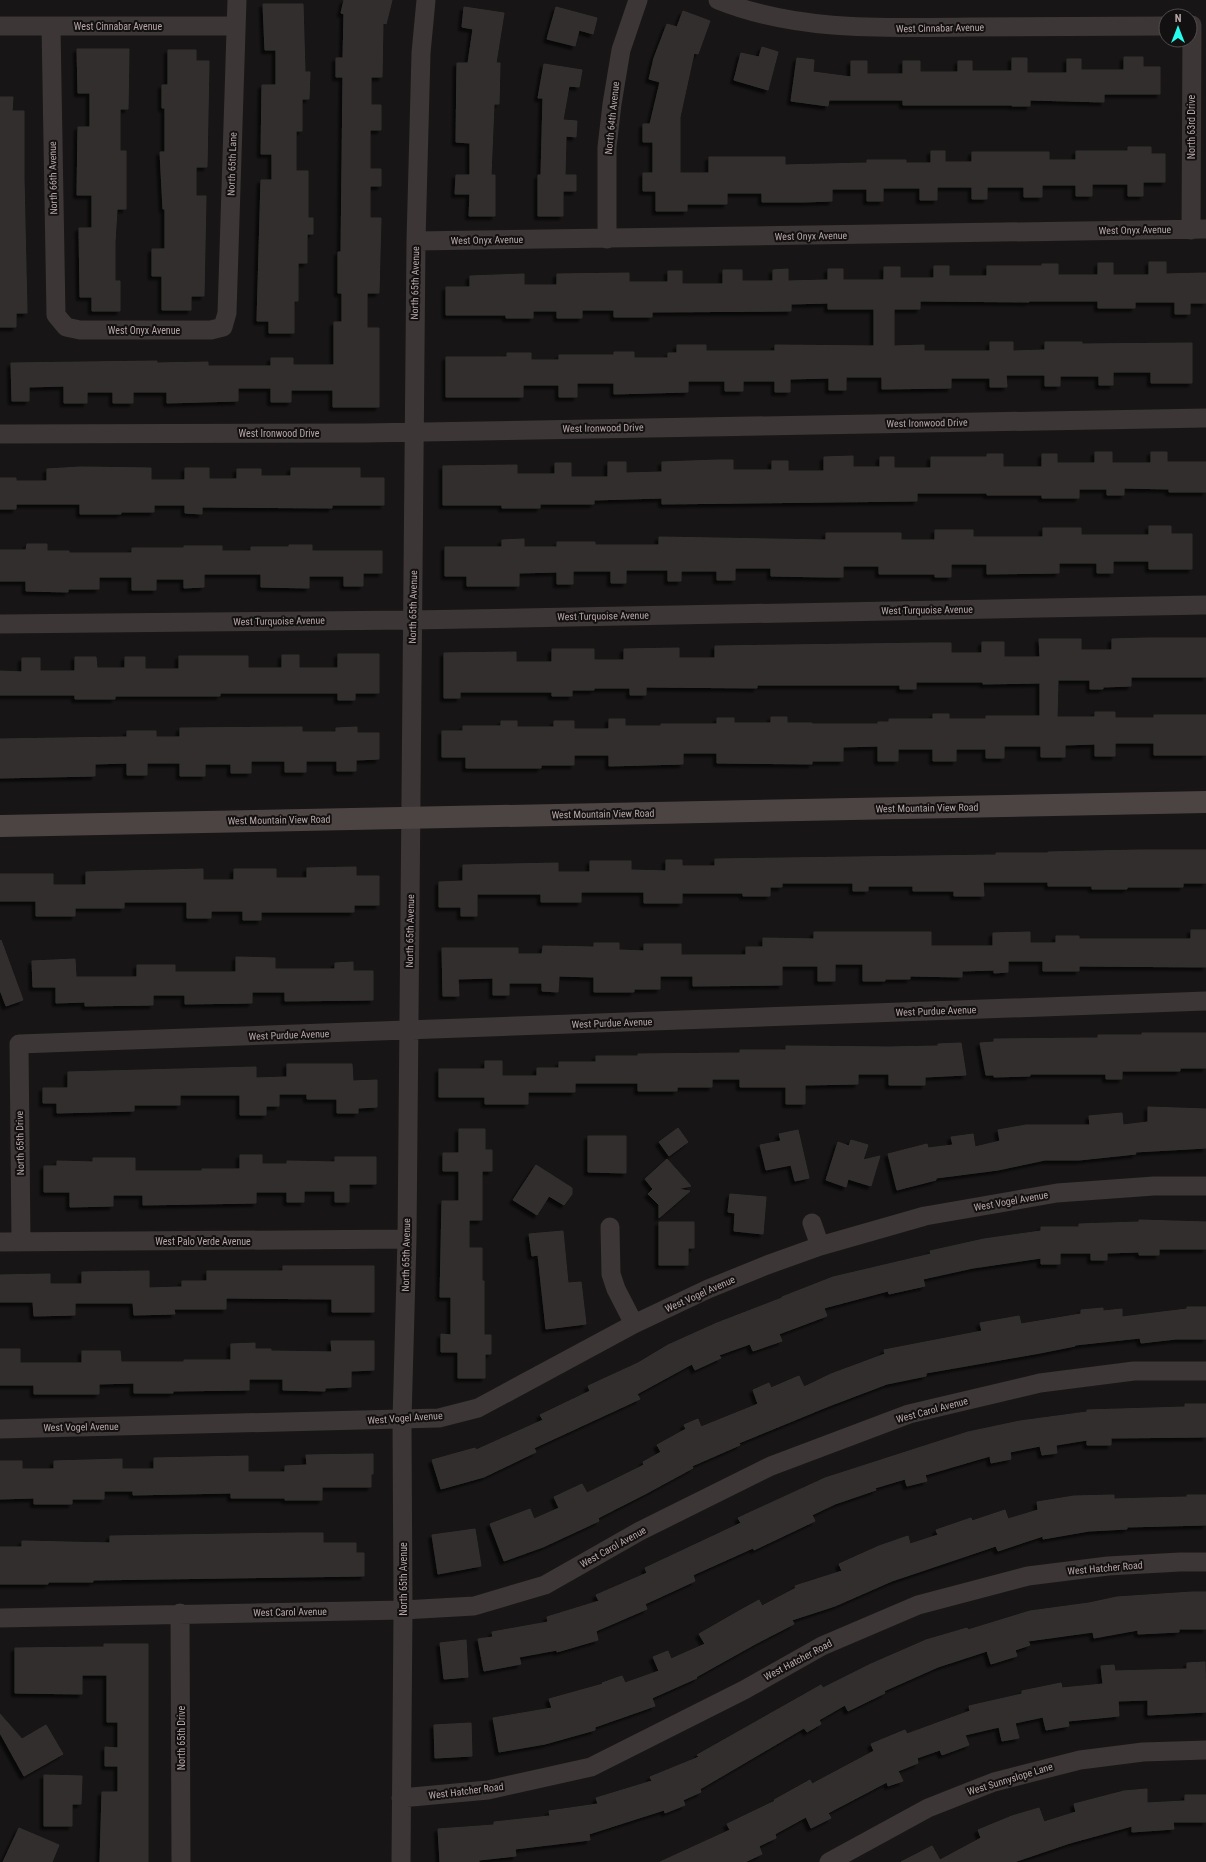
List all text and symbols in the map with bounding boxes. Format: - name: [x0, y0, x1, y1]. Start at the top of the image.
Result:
- north arrow: [1158, 8, 1198, 48]
- text: N: [1175, 12, 1182, 25]
- street label: West Cinnabar Avenue: [74, 21, 162, 32]
- street label: West Cinnabar Avenue: [896, 22, 985, 34]
- street label: North 64th Avenue: [603, 81, 621, 155]
- street label: North 63rd Drive: [1186, 94, 1197, 159]
- street label: North 65th Lane: [225, 132, 239, 196]
- street label: North 66th Avenue: [47, 141, 59, 215]
- street label: West Onyx Avenue: [1099, 224, 1172, 236]
- street label: West Onyx Avenue: [775, 230, 848, 242]
- street label: West Onyx Avenue: [451, 234, 524, 246]
- street label: North 65th Avenue: [409, 246, 421, 320]
- street label: West Onyx Avenue: [108, 325, 181, 336]
- street label: West Ironwood Drive: [886, 417, 968, 429]
- street label: West Ironwood Drive: [562, 422, 644, 434]
- street label: West Ironwood Drive: [238, 428, 320, 439]
- street label: North 65th Avenue: [407, 570, 419, 644]
- street label: West Turquoise Avenue: [881, 604, 973, 616]
- street label: West Turquoise Avenue: [557, 610, 649, 622]
- street label: West Turquoise Avenue: [233, 615, 325, 627]
- street label: West Mountain View Road: [875, 802, 979, 814]
- street label: West Mountain View Road: [551, 808, 655, 820]
- street label: West Mountain View Road: [227, 814, 331, 826]
- street label: North 65th Avenue: [404, 894, 416, 968]
- street label: West Purdue Avenue: [895, 1004, 977, 1018]
- street label: West Purdue Avenue: [571, 1016, 653, 1030]
- street label: West Purdue Avenue: [248, 1028, 330, 1042]
- street label: North 65th Drive: [14, 1110, 26, 1175]
- street label: West Vogel Avenue: [973, 1189, 1049, 1213]
- street label: North 65th Avenue: [400, 1218, 412, 1292]
- street label: West Palo Verde Avenue: [155, 1236, 251, 1247]
- street label: West Vogel Avenue: [663, 1274, 737, 1314]
- street label: West Carol Avenue: [895, 1395, 969, 1425]
- street label: West Vogel Avenue: [367, 1410, 443, 1426]
- street label: West Vogel Avenue: [43, 1421, 119, 1433]
- street label: West Carol Avenue: [578, 1524, 648, 1570]
- street label: North 65th Avenue: [398, 1542, 409, 1616]
- street label: West Hatcher Road: [1067, 1559, 1143, 1577]
- street label: West Carol Avenue: [253, 1606, 327, 1618]
- street label: West Hatcher Road: [762, 1637, 834, 1683]
- street label: North 65th Drive: [176, 1705, 187, 1770]
- street label: West Sunnyslope Lane: [966, 1761, 1054, 1797]
- street label: West Hatcher Road: [428, 1781, 504, 1801]

